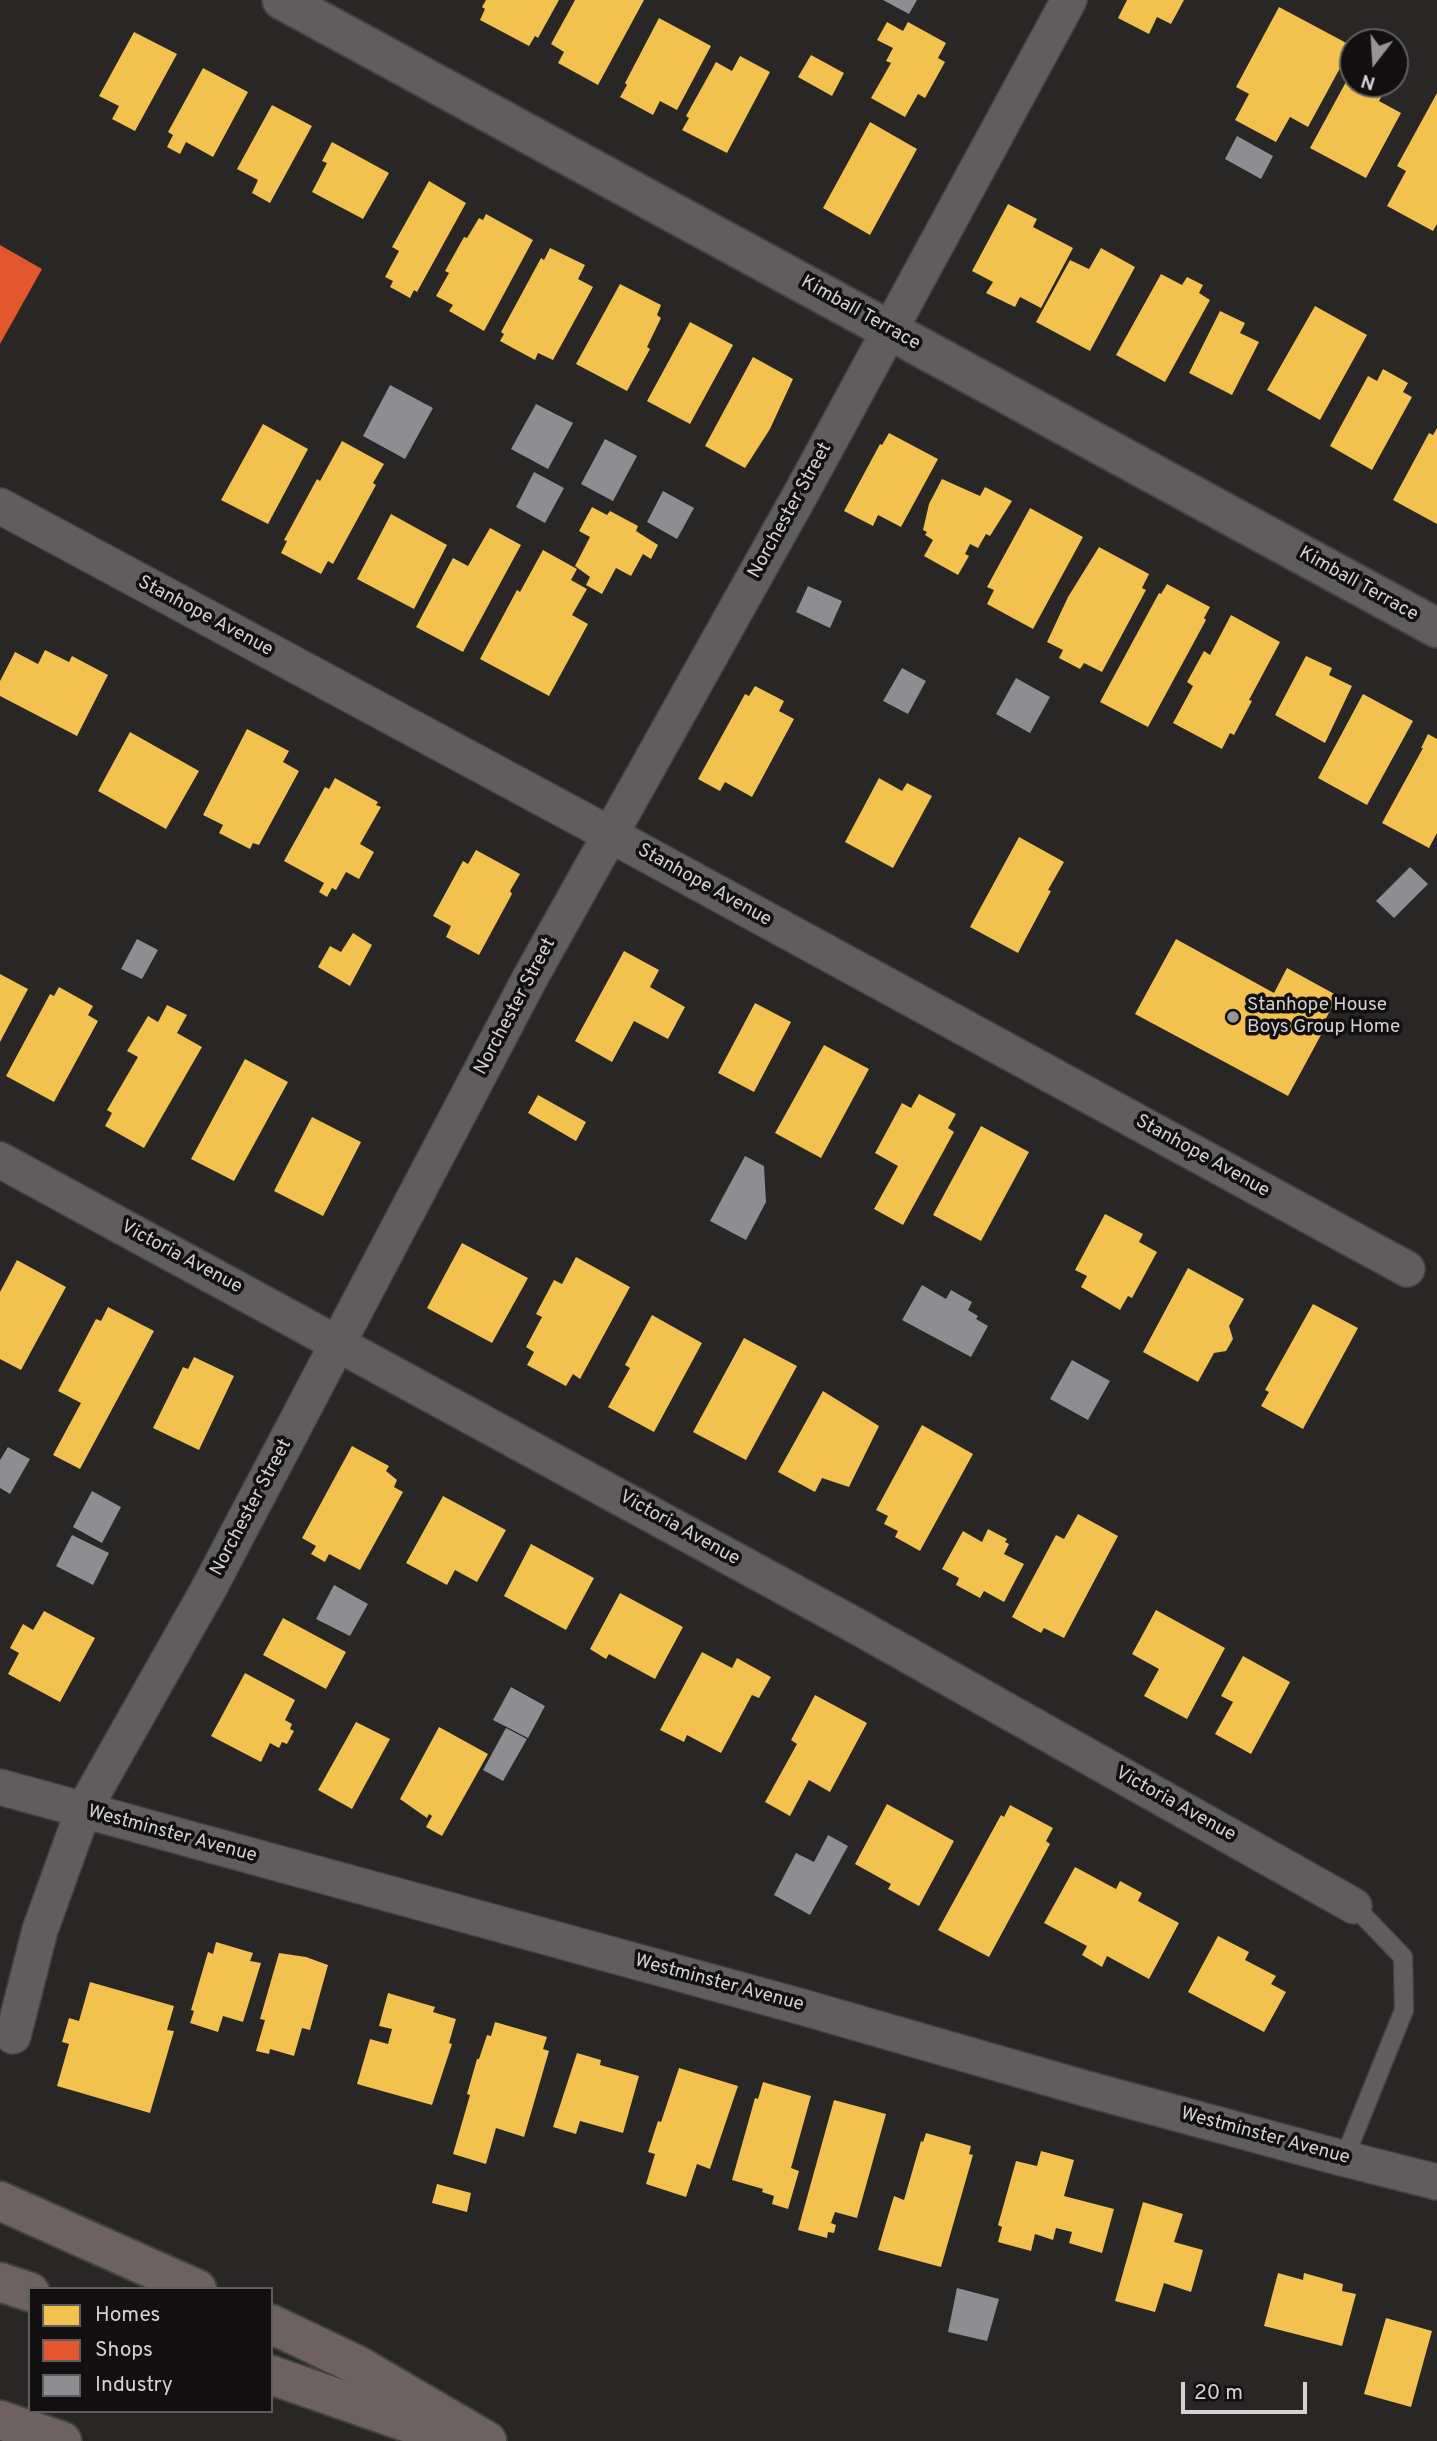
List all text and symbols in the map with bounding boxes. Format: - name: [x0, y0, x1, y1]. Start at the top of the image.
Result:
- north arrow: [1339, 28, 1409, 98]
- text: N: [1358, 68, 1378, 95]
- street label: Kimball Terrace: [796, 272, 924, 356]
- street label: Norchester Street: [744, 439, 838, 583]
- street label: Kimball Terrace: [1294, 543, 1422, 627]
- street label: Stanhope Avenue: [133, 572, 277, 662]
- street label: Stanhope Avenue: [633, 840, 775, 932]
- street label: Norchester Street: [470, 935, 562, 1079]
- place label: Stanhope House Boys Group Home: [1247, 995, 1400, 1039]
- marker: Stanhope House Boys Group Home: [1225, 1009, 1241, 1025]
- street label: Stanhope Avenue: [1131, 1111, 1273, 1203]
- street label: Victoria Avenue: [116, 1216, 246, 1300]
- street label: Norchester Street: [206, 1436, 298, 1580]
- street label: Victoria Avenue: [615, 1487, 743, 1571]
- street label: Victoria Avenue: [1111, 1763, 1239, 1847]
- street label: Westminster Avenue: [85, 1801, 259, 1869]
- street label: Westminster Avenue: [632, 1950, 806, 2018]
- street label: Westminster Avenue: [1178, 2103, 1352, 2171]
- legend: [28, 2287, 273, 2413]
- text: Homes: [95, 2302, 160, 2329]
- text: Shops: [95, 2337, 153, 2364]
- scale bar: [1185, 2368, 1311, 2412]
- text: Industry: [95, 2372, 173, 2399]
- text: 20 m: [1194, 2380, 1243, 2407]

